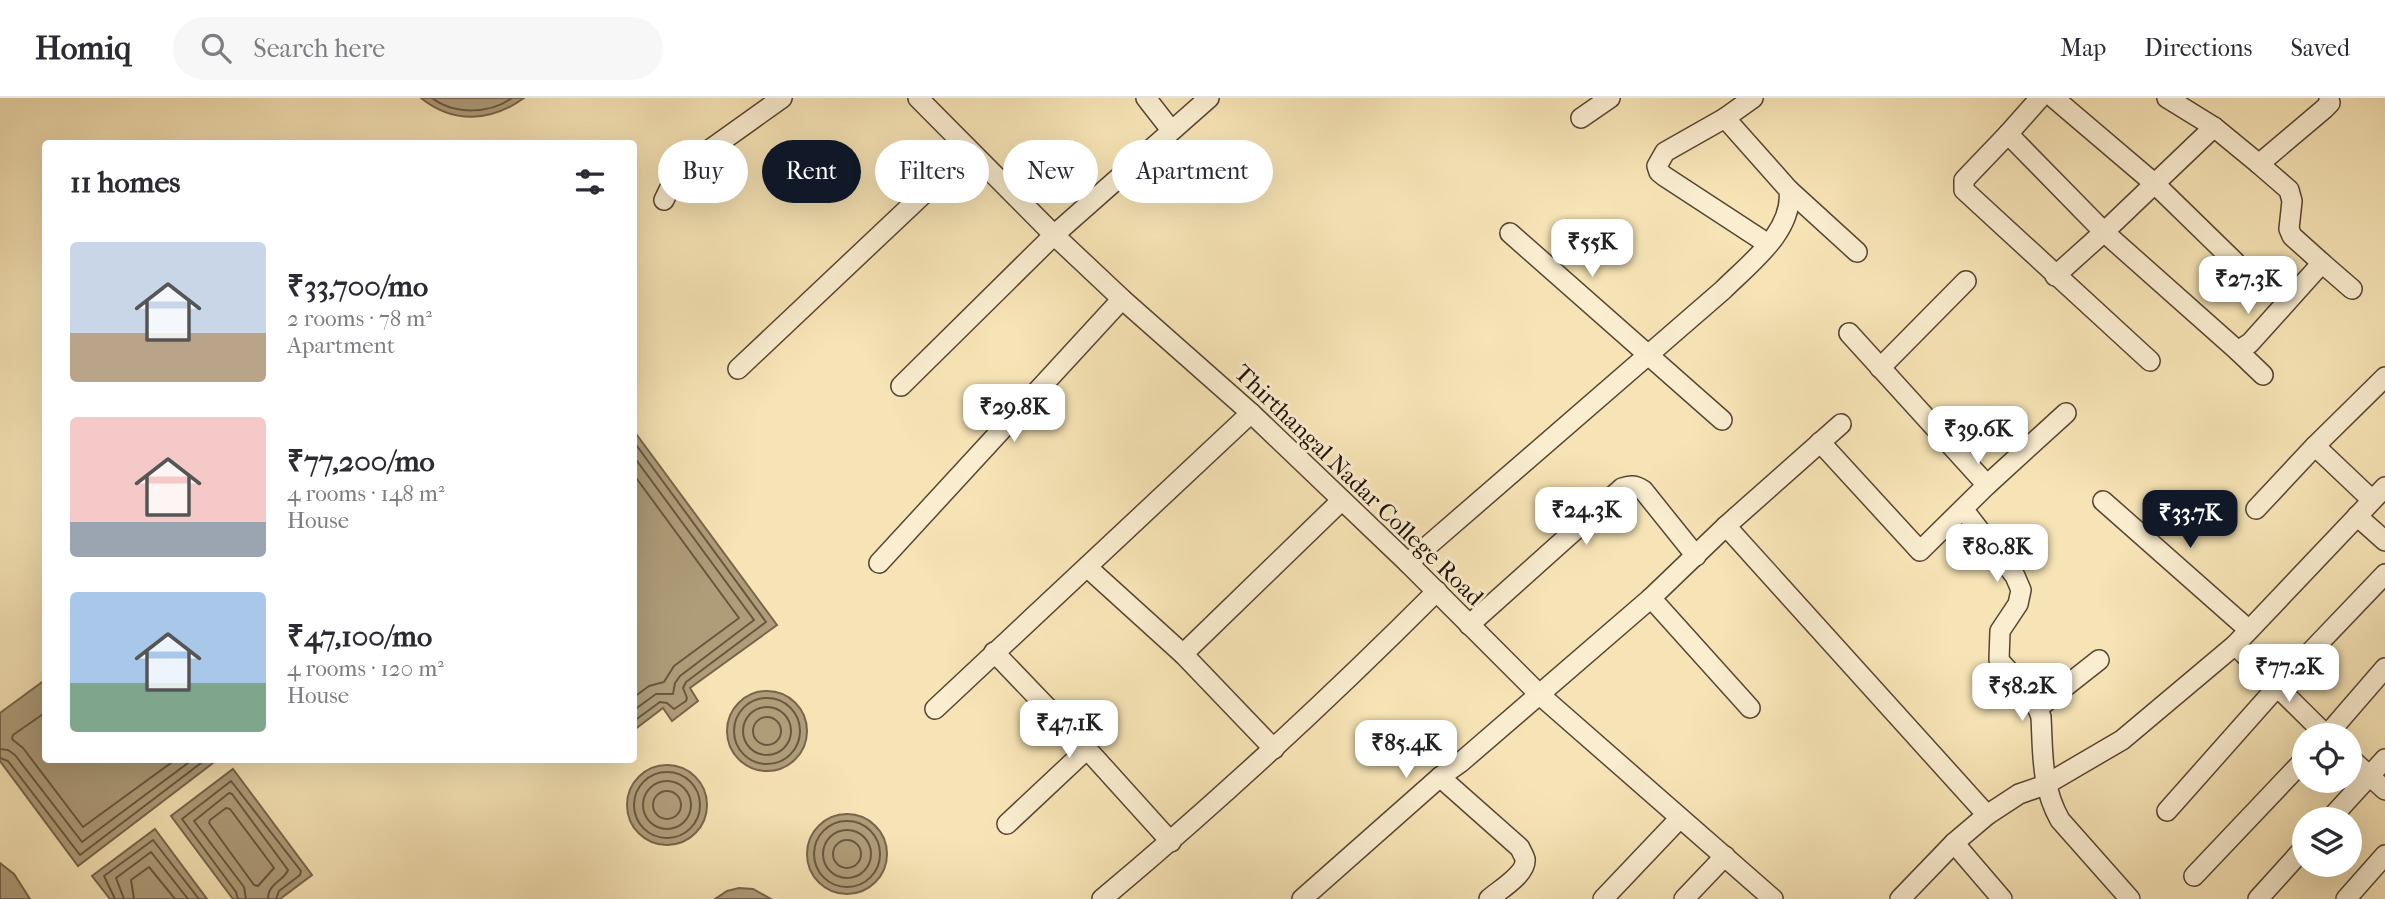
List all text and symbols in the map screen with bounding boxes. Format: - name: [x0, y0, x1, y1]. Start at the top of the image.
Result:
- search box: [173, 17, 663, 80]
- text: Homiq: [35, 29, 131, 68]
- icon: search: [197, 29, 235, 67]
- text: Search here: [253, 33, 385, 64]
- text: Map: [2060, 34, 2106, 62]
- text: Directions: [2144, 34, 2252, 62]
- text: Saved: [2290, 34, 2350, 62]
- chip: Buy: [658, 140, 748, 203]
- chip: Rent: [762, 140, 861, 203]
- chip: Filters: [875, 140, 989, 203]
- chip: New: [1003, 140, 1098, 203]
- chip: Apartment: [1112, 140, 1273, 203]
- icon: filters: [571, 163, 609, 201]
- text: 11 homes: [70, 165, 180, 200]
- pin: ₹55K: [1551, 220, 1633, 279]
- text: ₹55K: [1567, 228, 1617, 255]
- pin: ₹27.3K: [2191, 256, 2305, 316]
- text: ₹27.3K: [2215, 265, 2281, 292]
- text: ₹33,700/mo: [287, 269, 428, 304]
- icon: home: [126, 270, 210, 354]
- text: 2 rooms · 78 m²: [287, 305, 432, 332]
- text: Apartment: [287, 332, 395, 359]
- street label: Thirthangal Nadar College Road: [1229, 359, 1490, 612]
- pin: ₹29.8K: [957, 384, 1071, 444]
- text: ₹29.8K: [979, 393, 1049, 420]
- pin: ₹39.6K: [1921, 406, 2035, 466]
- text: ₹39.6K: [1944, 415, 2012, 442]
- text: ₹77,200/mo: [287, 444, 435, 479]
- icon: home: [126, 445, 210, 529]
- text: 4 rooms · 148 m²: [287, 480, 444, 507]
- pin: ₹24.3K: [1529, 488, 1643, 547]
- pin: ₹33.7K: [2133, 490, 2247, 550]
- text: ₹24.3K: [1551, 496, 1621, 523]
- text: ₹33.7K: [2159, 499, 2222, 526]
- text: House: [287, 507, 349, 534]
- pin: ₹80.8K: [1940, 524, 2054, 584]
- text: ₹80.8K: [1962, 533, 2032, 560]
- text: ₹47,100/mo: [287, 619, 432, 654]
- icon: home: [126, 620, 210, 704]
- pin: ₹77.2K: [2232, 644, 2346, 704]
- text: ₹77.2K: [2255, 653, 2323, 680]
- text: 4 rooms · 120 m²: [287, 655, 444, 682]
- pin: ₹58.2K: [1965, 664, 2079, 723]
- text: ₹58.2K: [1988, 672, 2056, 699]
- text: House: [287, 682, 349, 709]
- pin: ₹47.1K: [1012, 700, 1126, 760]
- text: ₹47.1K: [1036, 709, 1102, 736]
- pin: ₹85.4K: [1349, 720, 1463, 780]
- map controls: [2292, 723, 2362, 877]
- button: locate: [2292, 723, 2362, 793]
- text: ₹85.4K: [1371, 729, 1441, 756]
- button: layers: [2292, 807, 2362, 877]

